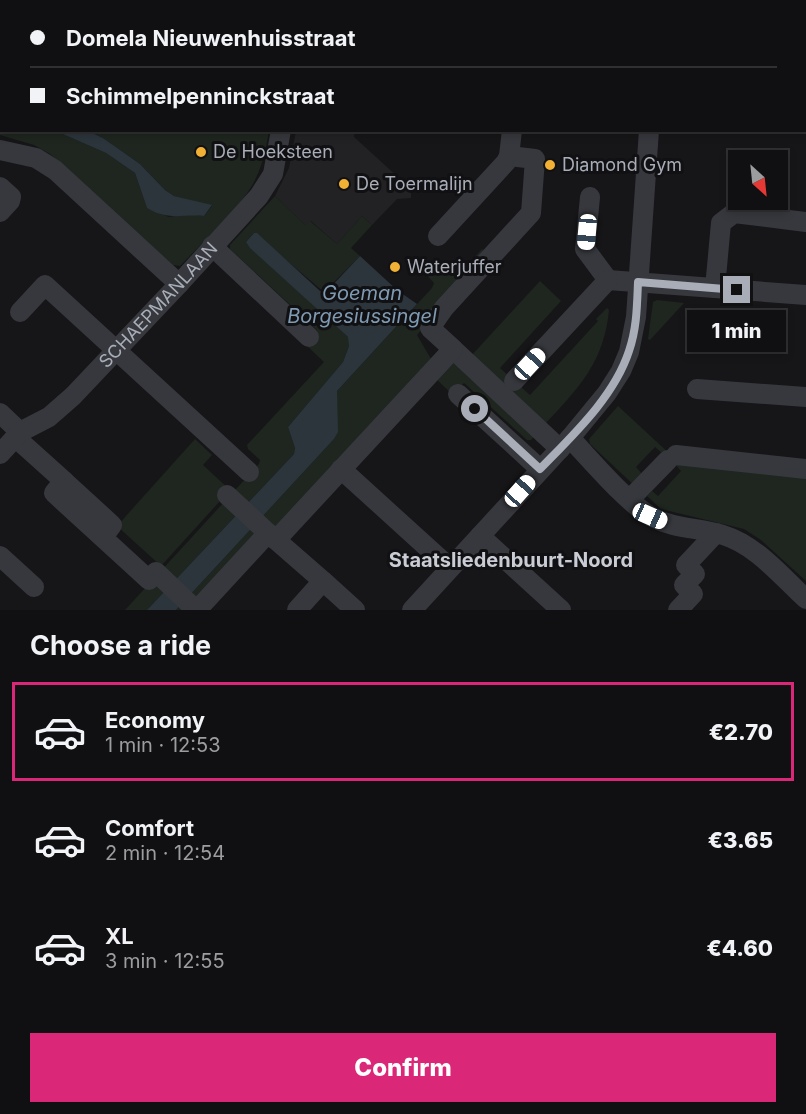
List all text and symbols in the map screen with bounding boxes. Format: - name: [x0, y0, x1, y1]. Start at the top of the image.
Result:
- text: Domela Nieuwenhuisstraat: [66, 25, 356, 51]
- text: Schimmelpenninckstraat: [66, 83, 335, 109]
- place label: De Hoeksteen: [213, 141, 333, 162]
- marker: De Hoeksteen: [194, 145, 208, 159]
- north arrow: [728, 150, 788, 210]
- map controls: [728, 150, 788, 210]
- place label: Diamond Gym: [562, 154, 682, 175]
- marker: Diamond Gym: [543, 158, 557, 172]
- place label: De Toermalijn: [356, 173, 473, 194]
- marker: De Toermalijn: [337, 177, 351, 191]
- car: [576, 213, 598, 251]
- street label: SCHAEPMANLAAN: [94, 238, 222, 372]
- place label: Waterjuffer: [407, 256, 502, 277]
- marker: Waterjuffer: [388, 260, 402, 274]
- route end: [723, 276, 750, 303]
- water label: Goeman Borgesiussingel: [287, 281, 437, 328]
- callout: 1 min: [688, 311, 786, 353]
- text: 1 min: [711, 319, 762, 343]
- car: [511, 345, 549, 383]
- route start: [461, 395, 488, 422]
- car: [501, 472, 539, 510]
- car: [630, 500, 670, 532]
- district label: Staatsliedenbuurt-Noord: [389, 548, 633, 572]
- text: Choose a ride: [30, 629, 211, 662]
- icon: car: [33, 705, 87, 759]
- text: Economy: [105, 707, 205, 733]
- text: €2.70: [709, 719, 773, 745]
- text: 1 min · 12:53: [105, 733, 221, 757]
- icon: car: [33, 813, 87, 867]
- text: Comfort: [105, 815, 194, 841]
- text: €3.65: [708, 827, 773, 853]
- text: 2 min · 12:54: [105, 841, 225, 865]
- icon: car: [33, 921, 87, 975]
- text: XL: [105, 923, 134, 949]
- text: €4.60: [707, 935, 773, 961]
- text: 3 min · 12:55: [105, 949, 225, 973]
- button: Confirm: [30, 1033, 776, 1102]

